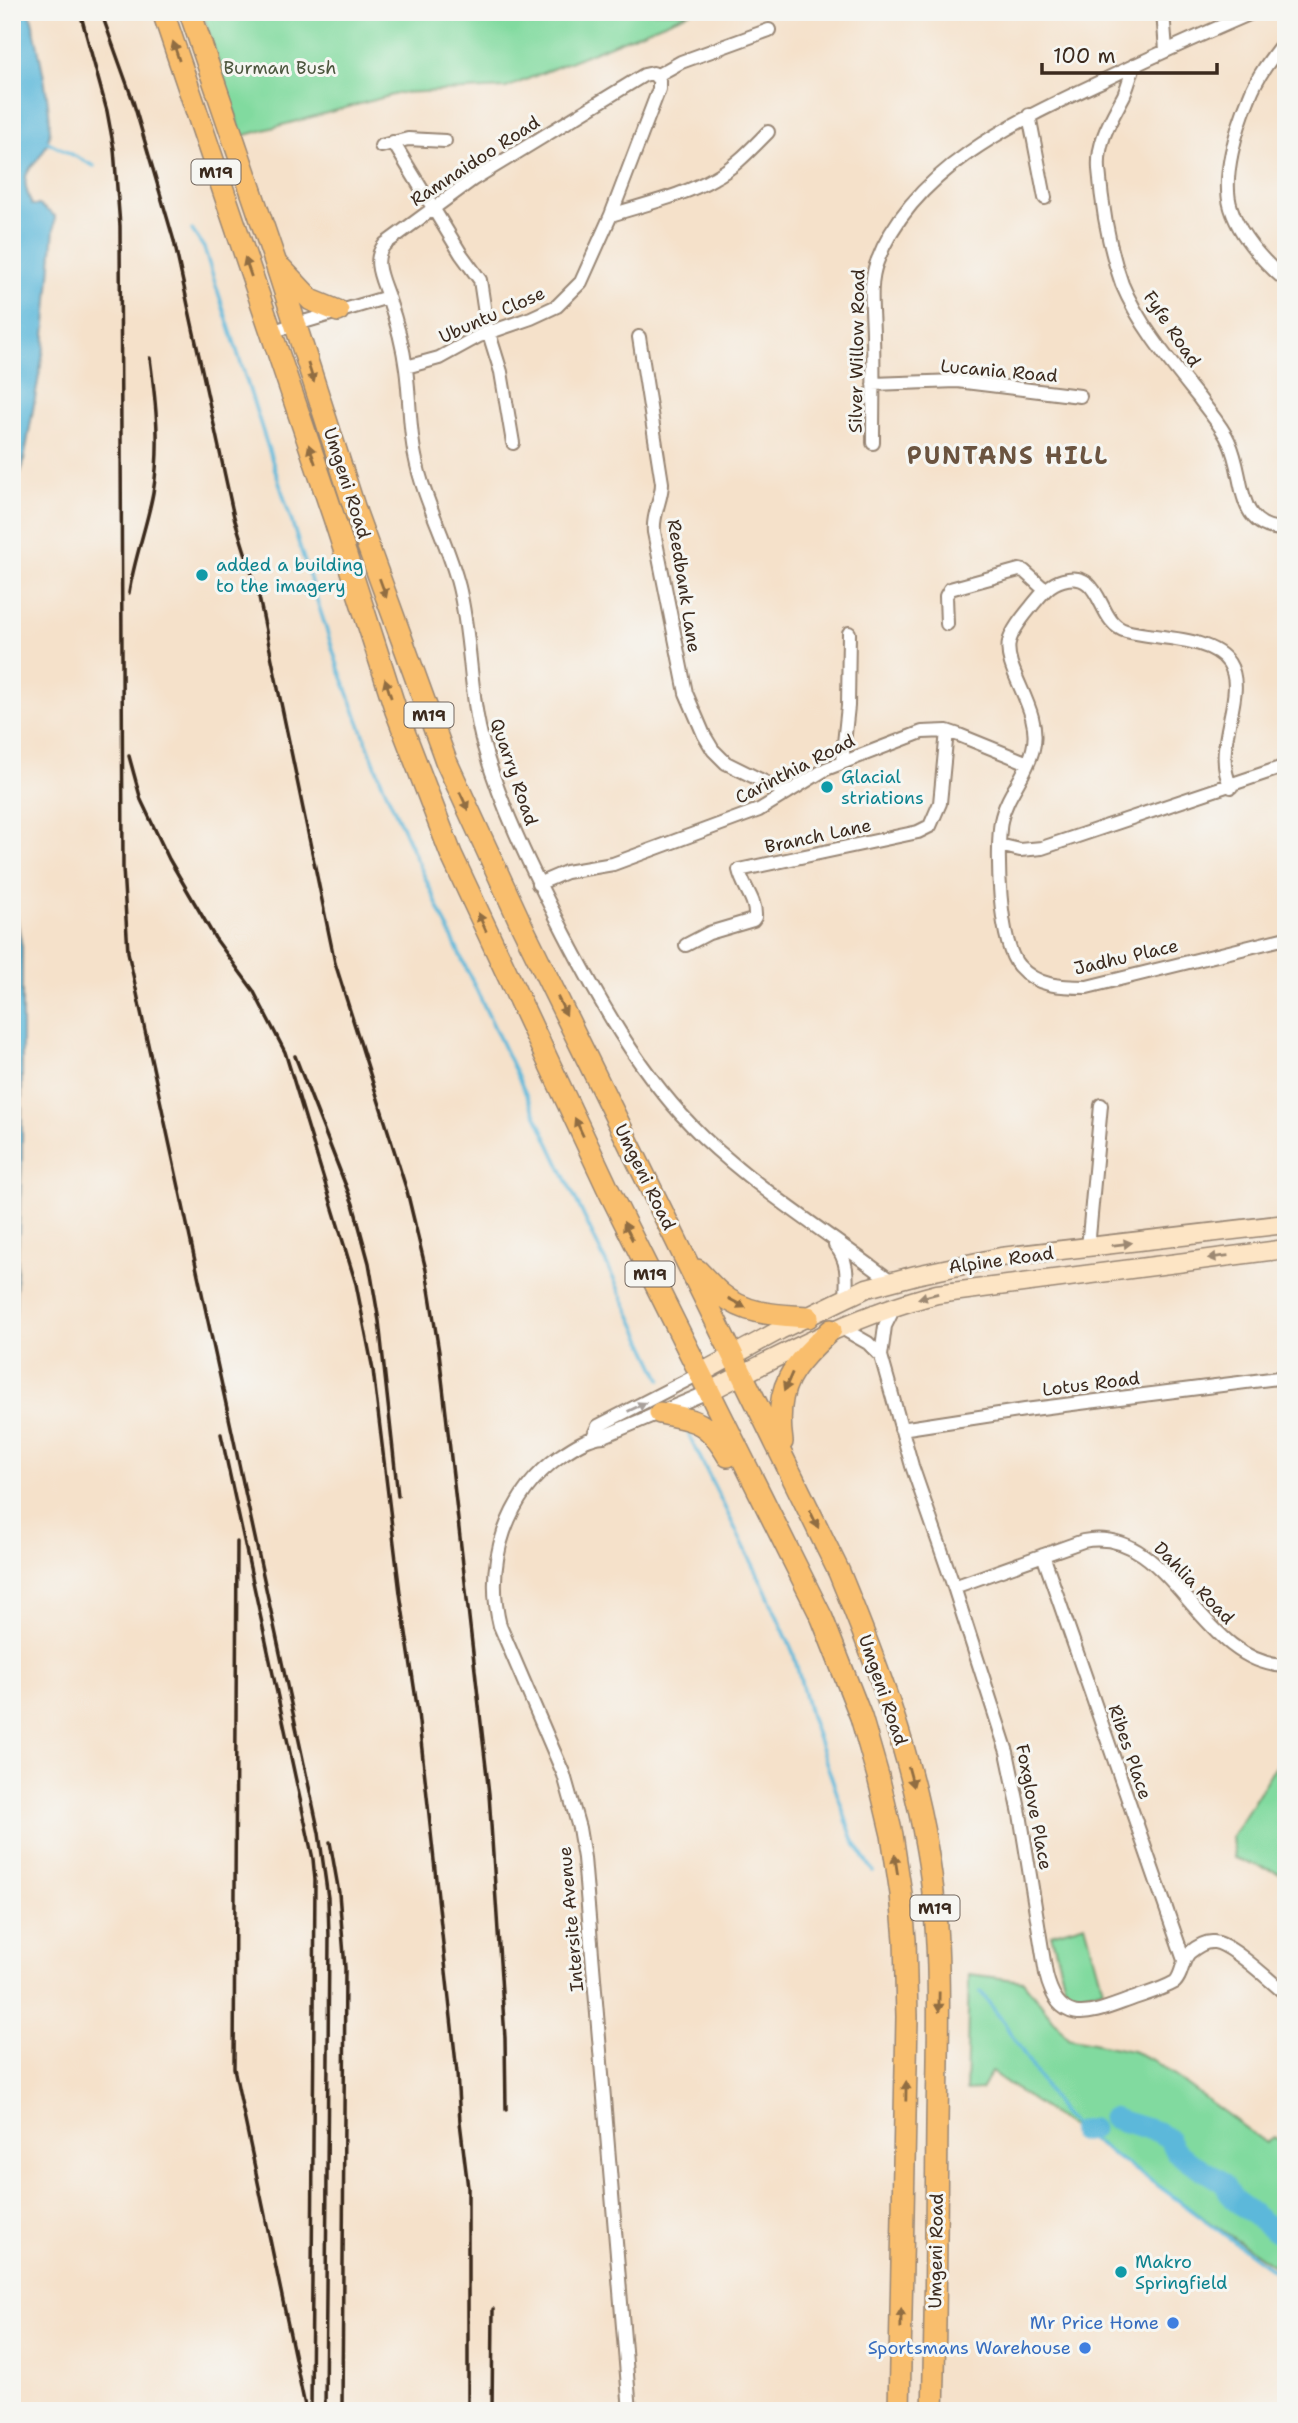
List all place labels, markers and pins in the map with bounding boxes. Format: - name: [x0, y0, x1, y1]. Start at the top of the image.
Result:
- place label: added a building to the imagery: [216, 553, 364, 598]
- marker: added a building to the imagery: [194, 567, 210, 583]
- place label: Glacial striations: [841, 765, 924, 810]
- marker: Glacial striations: [819, 779, 835, 795]
- place label: Makro Springfield: [1135, 2250, 1227, 2295]
- marker: Makro Springfield: [1113, 2264, 1129, 2280]
- place label: Mr Price Home: [1030, 2311, 1159, 2335]
- marker: Mr Price Home: [1165, 2315, 1181, 2331]
- place label: Sportsmans Warehouse: [868, 2336, 1071, 2360]
- marker: Sportsmans Warehouse: [1077, 2340, 1093, 2356]

